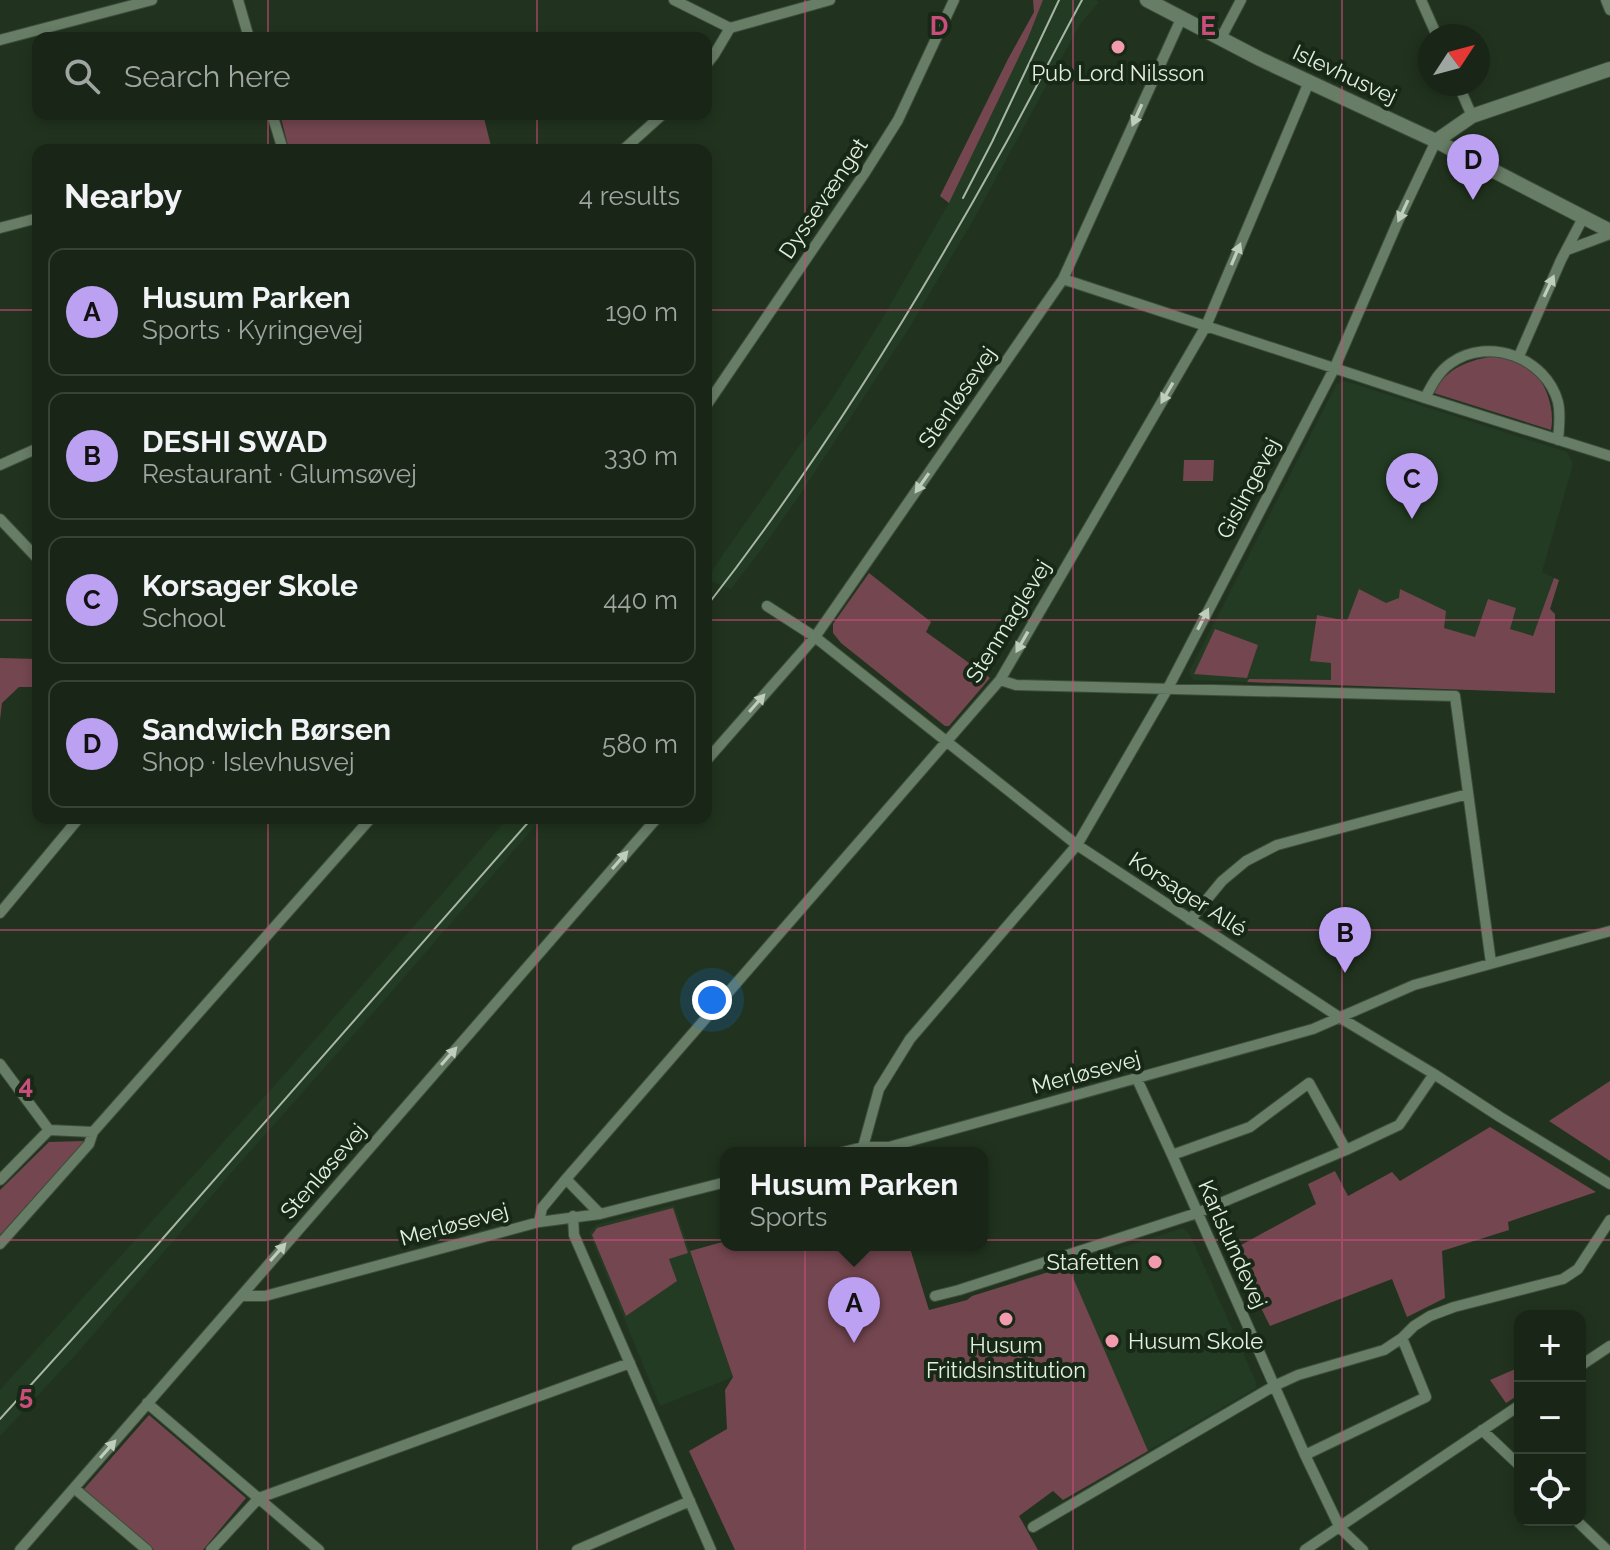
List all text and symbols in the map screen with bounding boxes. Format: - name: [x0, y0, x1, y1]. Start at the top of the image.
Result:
- text: D: [930, 11, 948, 41]
- text: E: [1200, 11, 1216, 41]
- north arrow: [1418, 24, 1490, 96]
- search box: [32, 32, 712, 120]
- marker: Pub Lord Nilsson: [1109, 38, 1127, 56]
- street label: Islevhusvej: [1289, 39, 1401, 109]
- icon: search: [60, 54, 104, 98]
- text: Search here: [124, 59, 291, 94]
- place label: Pub Lord Nilsson: [1031, 60, 1205, 86]
- one-way arrow: [1130, 103, 1143, 127]
- street label: Dyssevænget: [773, 132, 873, 263]
- pin: D: [1447, 134, 1499, 200]
- text: Nearby: [64, 176, 182, 216]
- text: 4 results: [579, 181, 680, 211]
- one-way arrow: [1396, 199, 1410, 223]
- one-way arrow: [1230, 242, 1243, 266]
- one-way arrow: [1542, 275, 1556, 298]
- text: Husum Parken: [142, 280, 351, 315]
- text: A: [83, 297, 101, 327]
- text: 190 m: [605, 297, 678, 327]
- text: Sports · Kyringevej: [142, 315, 363, 345]
- street label: Stenløsevej: [913, 341, 1001, 453]
- one-way arrow: [1160, 382, 1174, 405]
- text: DESHI SWAD: [142, 424, 327, 459]
- street label: Gislingevej: [1211, 433, 1285, 543]
- text: B: [83, 441, 101, 471]
- text: 330 m: [604, 441, 678, 471]
- pin: C: [1386, 453, 1438, 519]
- text: Restaurant · Glumsøvej: [142, 459, 417, 489]
- one-way arrow: [915, 472, 930, 493]
- street label: Stenmaglevej: [960, 555, 1056, 687]
- text: Korsager Skole: [142, 568, 358, 603]
- text: C: [83, 585, 101, 615]
- text: 440 m: [603, 585, 678, 615]
- text: School: [142, 603, 225, 633]
- one-way arrow: [1196, 607, 1210, 630]
- one-way arrow: [1015, 631, 1029, 653]
- one-way arrow: [748, 693, 766, 712]
- text: Sandwich Børsen: [142, 712, 391, 747]
- text: D: [83, 729, 101, 759]
- text: 580 m: [602, 729, 678, 759]
- text: Shop · Islevhusvej: [142, 747, 355, 777]
- street label: Korsager Allé: [1124, 846, 1252, 942]
- one-way arrow: [611, 850, 628, 870]
- pin: B: [1319, 907, 1371, 973]
- your location: [692, 980, 732, 1020]
- street label: Merløsevej: [1029, 1045, 1143, 1099]
- one-way arrow: [440, 1047, 457, 1067]
- text: 4: [19, 1070, 33, 1100]
- street label: Stenløsevej: [275, 1118, 371, 1224]
- popup: [720, 1147, 988, 1251]
- text: Husum Parken: [750, 1167, 958, 1202]
- street label: Karlslundevej: [1193, 1176, 1273, 1312]
- street label: Merløsevej: [397, 1197, 511, 1251]
- text: Sports: [750, 1202, 827, 1232]
- one-way arrow: [269, 1243, 287, 1262]
- place label: Stafetten: [1047, 1249, 1139, 1275]
- marker: Stafetten: [1146, 1253, 1164, 1271]
- pin: A: [828, 1277, 880, 1343]
- marker: Husum Fritidsinstitution: [997, 1310, 1015, 1328]
- map controls: [1514, 1310, 1586, 1526]
- button: +: [1514, 1310, 1586, 1382]
- place label: Husum Skole: [1128, 1328, 1263, 1354]
- place label: Husum Fritidsinstitution: [926, 1332, 1086, 1383]
- marker: Husum Skole: [1103, 1332, 1121, 1350]
- text: 5: [19, 1380, 33, 1410]
- button: −: [1514, 1382, 1586, 1454]
- one-way arrow: [99, 1439, 116, 1459]
- button: locate: [1514, 1454, 1586, 1526]

